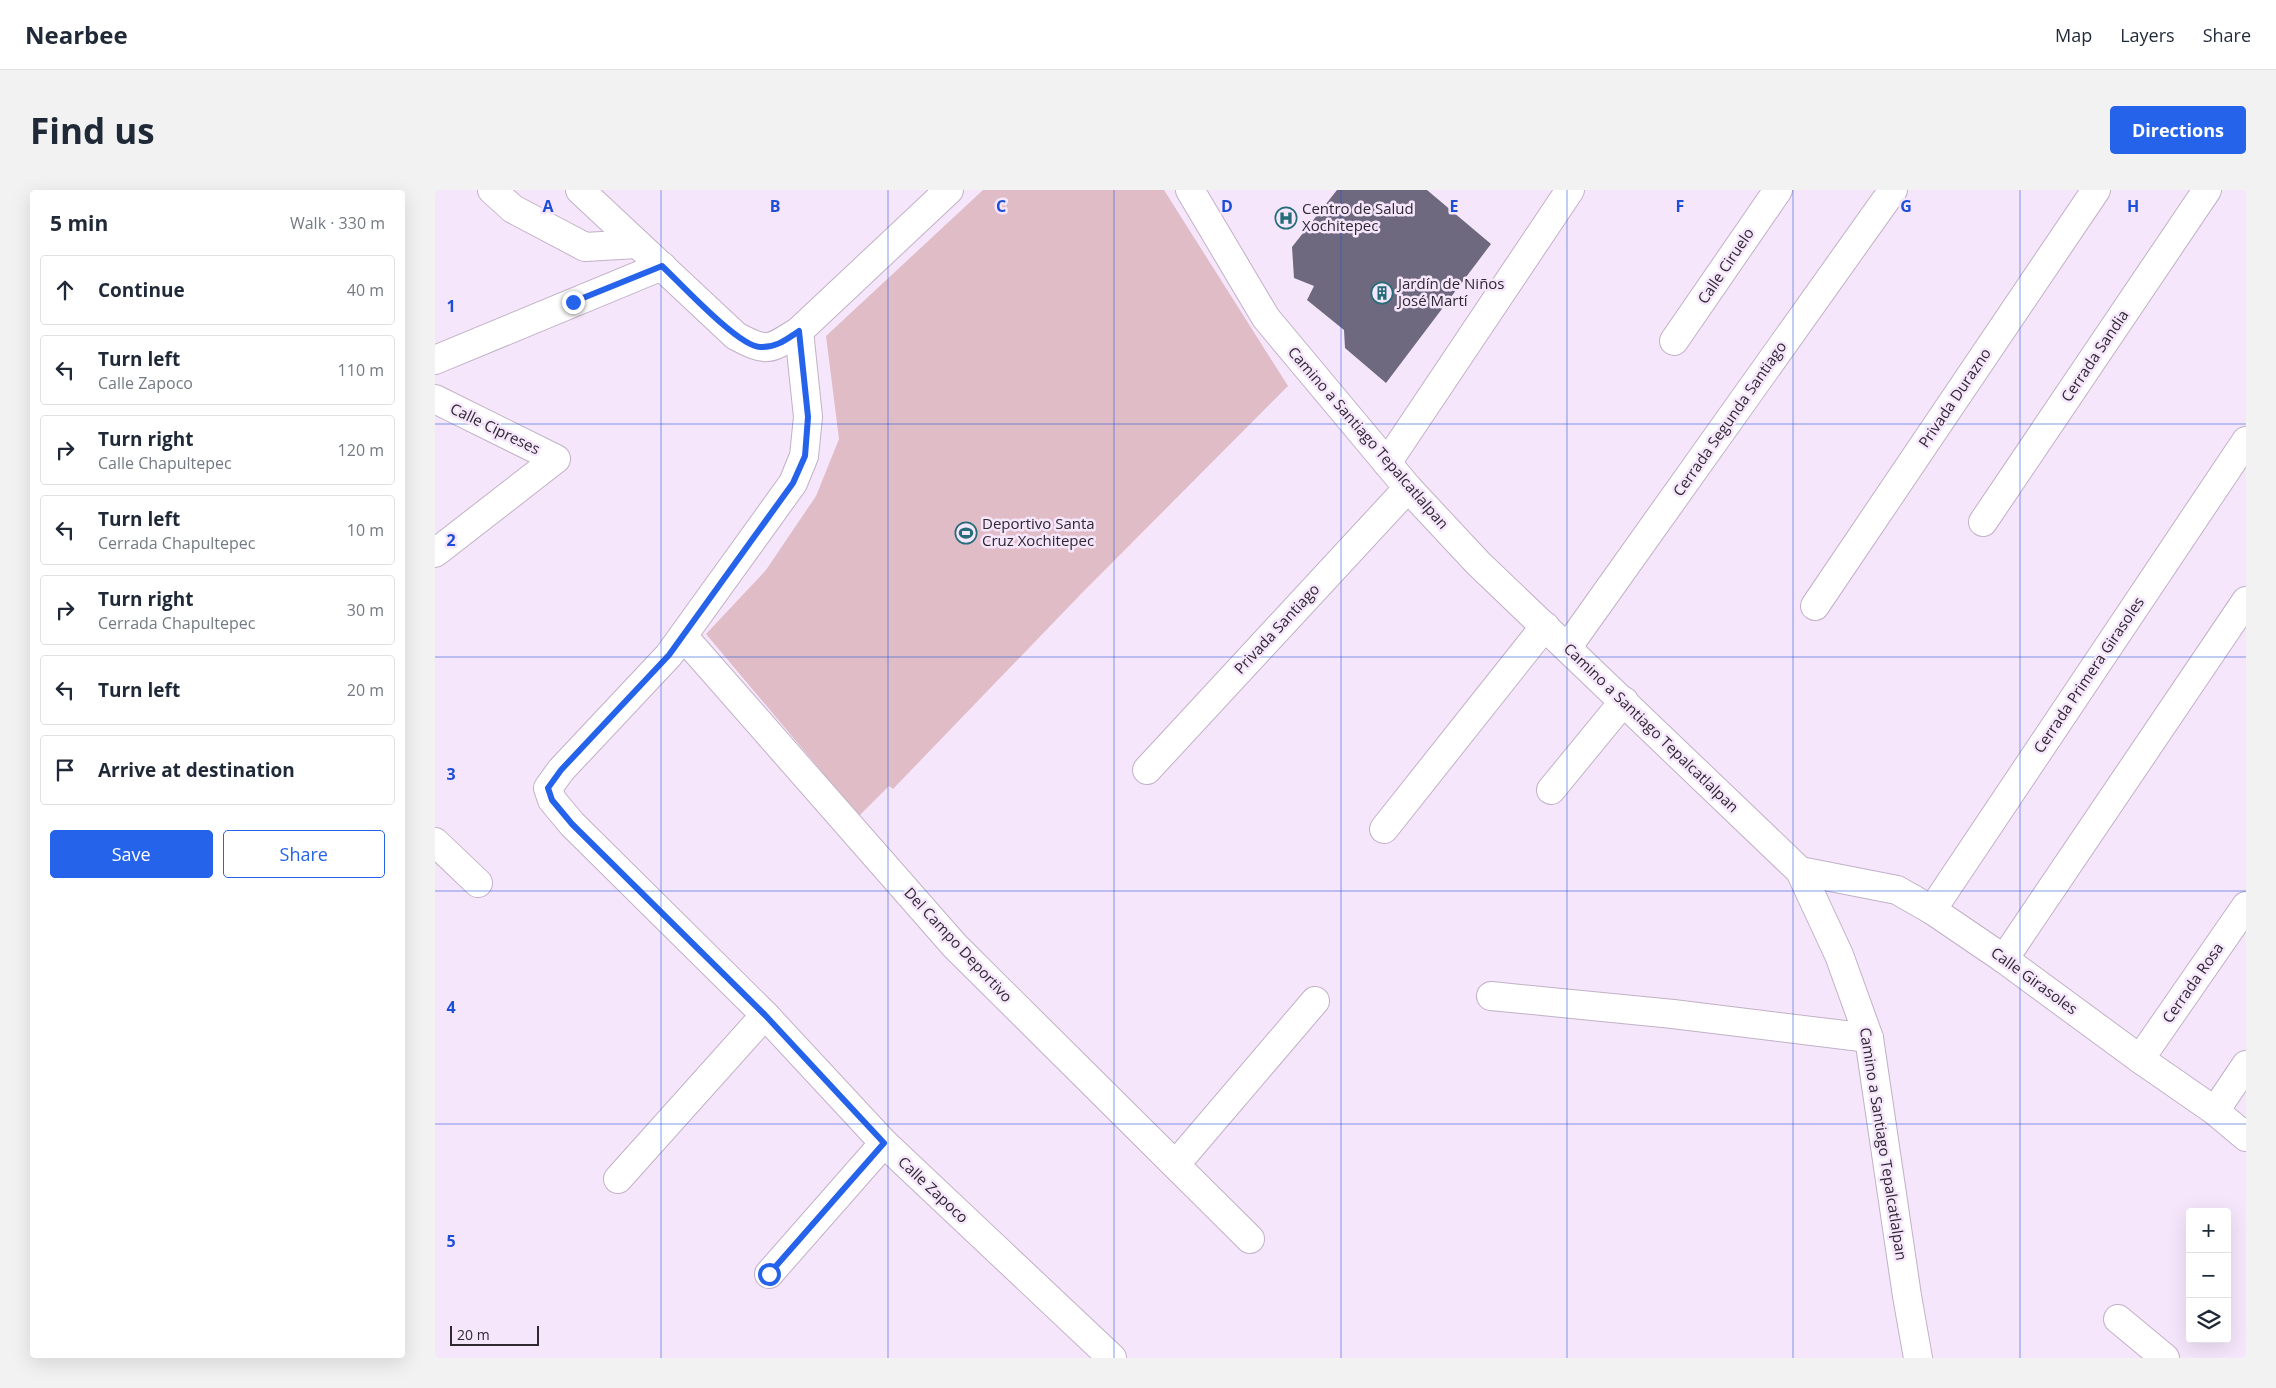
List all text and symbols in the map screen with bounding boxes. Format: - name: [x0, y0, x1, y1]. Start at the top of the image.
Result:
- text: Nearbee: [25, 18, 128, 51]
- text: Map: [2055, 23, 2092, 47]
- text: Layers: [2120, 23, 2175, 47]
- text: Share: [2203, 23, 2251, 47]
- button: Directions: [2110, 106, 2246, 154]
- text: Find us: [30, 107, 155, 154]
- text: A: [542, 195, 554, 217]
- text: B: [770, 195, 780, 217]
- text: C: [996, 195, 1006, 217]
- text: D: [1221, 195, 1233, 217]
- text: E: [1450, 195, 1459, 217]
- text: F: [1676, 195, 1684, 217]
- text: G: [1900, 195, 1912, 217]
- text: H: [2127, 195, 2139, 217]
- place label: Centro de Salud Xochitepec: [1302, 198, 1414, 235]
- hospital icon: Centro de Salud Xochitepec: [1274, 206, 1298, 230]
- text: 5 min: [50, 209, 108, 237]
- text: Walk · 330 m: [290, 212, 385, 234]
- street label: Calle Ciruelo: [1692, 224, 1758, 307]
- place label: Jardín de Niños José Martí: [1396, 273, 1505, 310]
- icon: ahead: [51, 276, 79, 304]
- text: Continue: [98, 277, 185, 303]
- text: 40 m: [347, 279, 384, 301]
- building icon: Jardín de Niños José Martí: [1370, 281, 1394, 305]
- route end: [562, 291, 585, 314]
- text: 1: [446, 295, 456, 317]
- street label: Cerrada Sandia: [2056, 306, 2132, 405]
- street label: Cerrada Segunda Santiago: [1668, 337, 1790, 500]
- street label: Camino a Santiago Tepalcatlalpan: [1284, 342, 1454, 533]
- street label: Privada Durazno: [1913, 344, 1995, 451]
- text: Turn left: [98, 346, 180, 372]
- icon: left: [51, 356, 79, 384]
- text: 110 m: [338, 359, 384, 381]
- text: Calle Zapoco: [98, 372, 193, 394]
- street label: Calle Cipreses: [447, 398, 544, 458]
- text: Turn right: [98, 426, 193, 452]
- icon: right: [51, 436, 79, 464]
- text: 120 m: [338, 439, 384, 461]
- text: Calle Chapultepec: [98, 452, 232, 474]
- text: Turn left: [98, 506, 180, 532]
- place label: Deportivo Santa Cruz Xochitepec: [982, 513, 1095, 550]
- icon: left: [51, 516, 79, 544]
- text: 10 m: [347, 519, 384, 541]
- sports icon: Deportivo Santa Cruz Xochitepec: [954, 521, 978, 545]
- text: 2: [446, 529, 456, 551]
- text: Cerrada Chapultepec: [98, 532, 255, 554]
- street label: Privada Santiago: [1229, 579, 1323, 678]
- text: Turn right: [98, 586, 193, 612]
- street label: Cerrada Primera Girasoles: [2028, 592, 2148, 756]
- icon: right: [51, 596, 79, 624]
- text: 30 m: [347, 599, 384, 621]
- text: Cerrada Chapultepec: [98, 612, 255, 634]
- street label: Camino a Santiago Tepalcatlalpan: [1560, 638, 1743, 816]
- icon: left: [51, 676, 79, 704]
- text: Turn left: [98, 677, 180, 703]
- text: 20 m: [347, 679, 384, 701]
- icon: arrive: [51, 756, 79, 784]
- text: Arrive at destination: [98, 757, 295, 783]
- text: 3: [446, 763, 456, 785]
- button: Save: [50, 830, 213, 878]
- button: Share: [223, 830, 385, 878]
- street label: Del Campo Deportivo: [900, 883, 1017, 1006]
- street label: Cerrada Rosa: [2157, 938, 2227, 1027]
- street label: Calle Girasoles: [1987, 942, 2082, 1018]
- text: 4: [446, 996, 456, 1018]
- street label: Camino a Santiago Tepalcatlalpan: [1856, 1026, 1912, 1262]
- street label: Calle Zapoco: [894, 1152, 973, 1227]
- map controls: [2186, 1208, 2231, 1343]
- button: +: [2186, 1208, 2231, 1253]
- text: 5: [446, 1230, 456, 1252]
- button: −: [2186, 1253, 2231, 1298]
- route start: [758, 1263, 781, 1286]
- button: layers: [2186, 1298, 2231, 1343]
- scale bar: [450, 1323, 539, 1346]
- text: 20 m: [457, 1325, 490, 1344]

